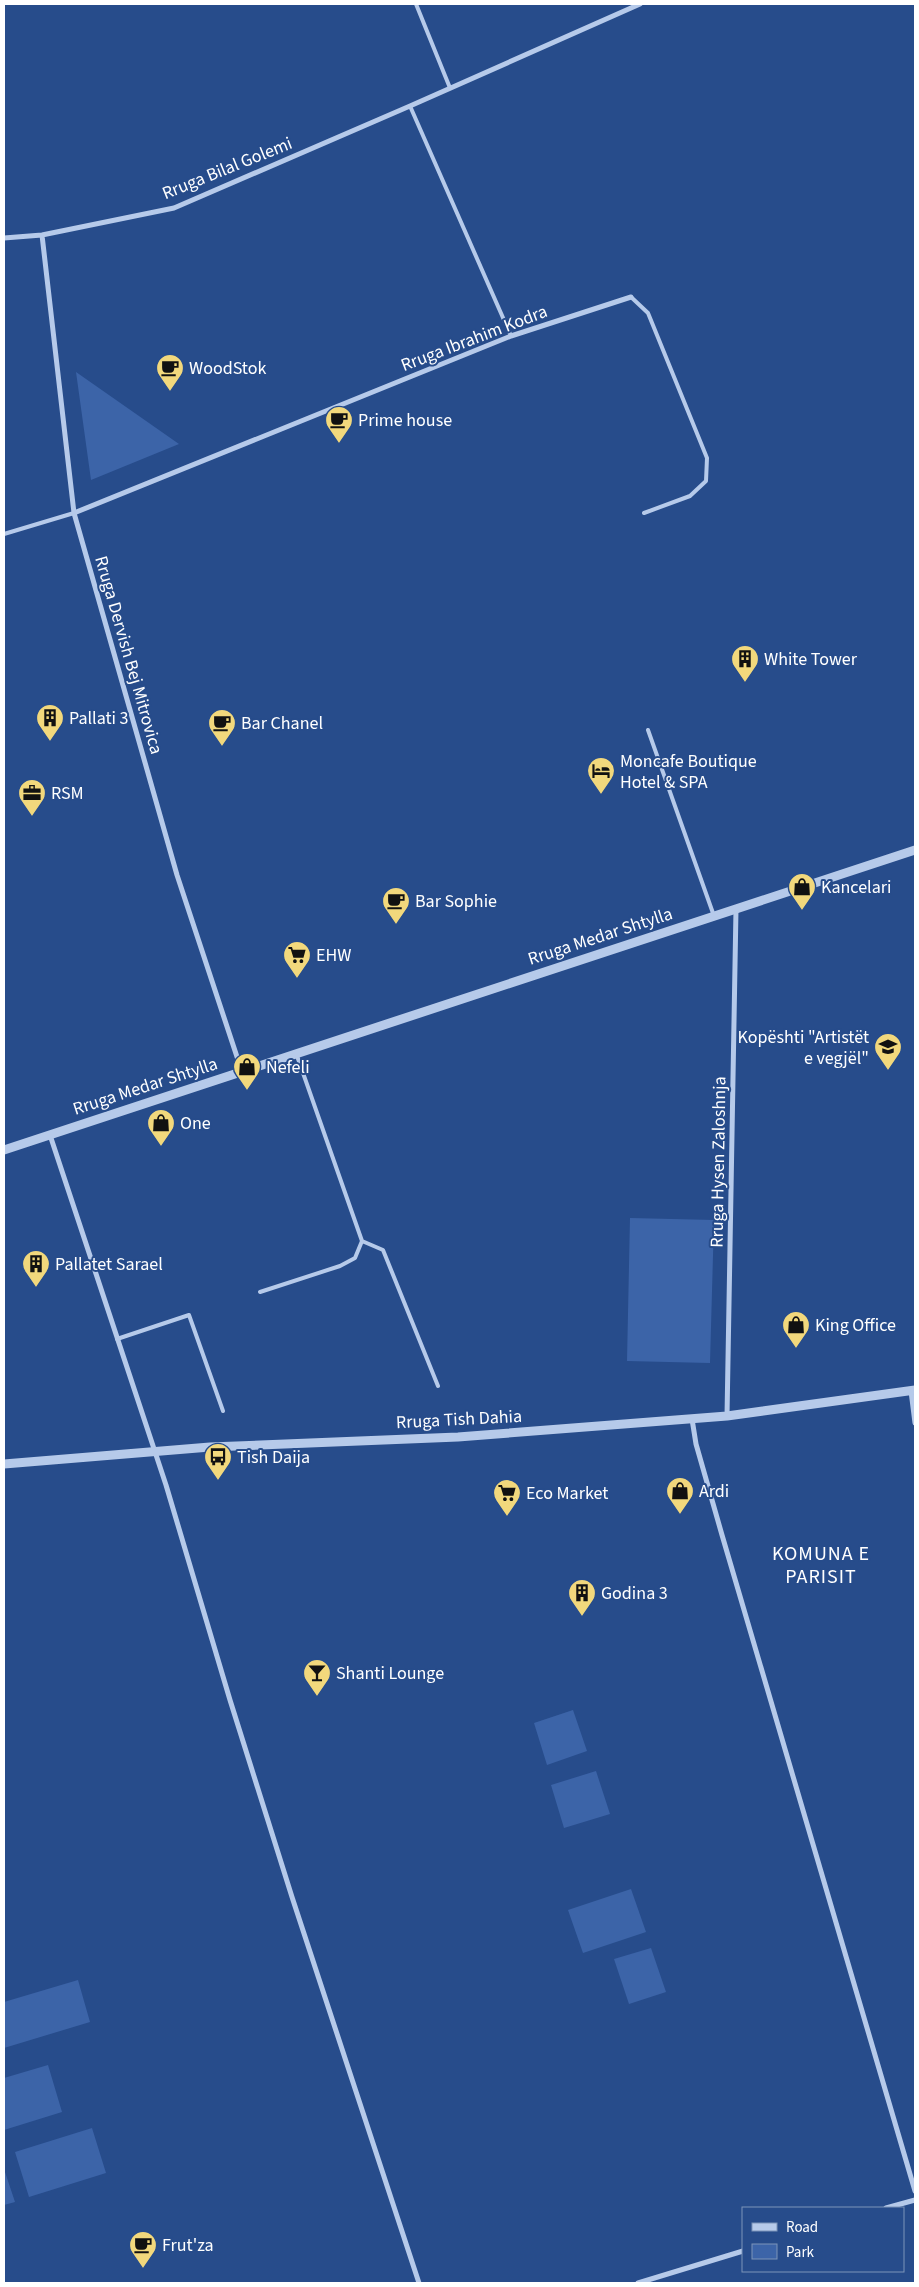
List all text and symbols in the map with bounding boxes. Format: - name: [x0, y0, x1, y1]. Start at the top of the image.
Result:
- street label: Rruga Bilal Golemi: [158, 131, 296, 206]
- street label: Rruga Ibrahim Kodra: [397, 299, 551, 378]
- cafe icon: WoodStok: [155, 353, 185, 392]
- place label: WoodStok: [189, 356, 266, 381]
- cafe icon: Prime house: [324, 405, 354, 444]
- place label: Prime house: [358, 408, 452, 433]
- street label: Rruga Dervish Bej Mitrovica: [88, 553, 169, 757]
- building icon: White Tower: [730, 644, 760, 683]
- place label: White Tower: [764, 647, 858, 672]
- building icon: Pallati 3: [35, 703, 65, 742]
- place label: Pallati 3: [69, 706, 129, 731]
- cafe icon: Bar Chanel: [207, 708, 237, 747]
- place label: Bar Chanel: [241, 711, 323, 736]
- place label: Moncafe Boutique Hotel & SPA: [620, 749, 757, 795]
- hotel icon: Moncafe Boutique Hotel & SPA: [586, 756, 616, 795]
- office icon: RSM: [17, 778, 47, 817]
- place label: RSM: [51, 781, 84, 806]
- shop icon: Kancelari: [787, 872, 817, 911]
- place label: Kancelari: [821, 875, 891, 900]
- cafe icon: Bar Sophie: [381, 886, 411, 925]
- place label: Bar Sophie: [415, 889, 497, 914]
- street label: Rruga Medar Shtylla: [525, 901, 676, 972]
- supermarket icon: EHW: [282, 940, 312, 979]
- place label: EHW: [316, 943, 351, 968]
- place label: Kopështi "Artistët e vegjël": [738, 1025, 869, 1071]
- school or university icon: Kopështi "Artistët e vegjël": [873, 1032, 903, 1071]
- street label: Rruga Medar Shtylla: [70, 1051, 221, 1122]
- shop icon: Nefeli: [232, 1052, 262, 1091]
- place label: Nefeli: [266, 1055, 310, 1080]
- street label: Rruga Hysen Zaloshnja: [705, 1076, 732, 1248]
- shop icon: One: [146, 1108, 176, 1147]
- place label: One: [180, 1111, 211, 1136]
- building icon: Pallatet Sarael: [21, 1249, 51, 1288]
- place label: Pallatet Sarael: [55, 1252, 163, 1277]
- shop icon: King Office: [781, 1310, 811, 1349]
- place label: King Office: [815, 1313, 896, 1338]
- street label: Rruga Tish Dahia: [395, 1404, 523, 1435]
- bus stop icon: Tish Daija: [203, 1442, 233, 1481]
- place label: Tish Daija: [237, 1445, 310, 1470]
- shop icon: Ardi: [665, 1476, 695, 1515]
- supermarket icon: Eco Market: [492, 1478, 522, 1517]
- place label: Ardi: [699, 1479, 729, 1504]
- place label: Eco Market: [526, 1481, 608, 1506]
- district label: KOMUNA E PARISIT: [772, 1540, 870, 1591]
- building icon: Godina 3: [567, 1578, 597, 1617]
- place label: Godina 3: [601, 1581, 668, 1606]
- bar icon: Shanti Lounge: [302, 1658, 332, 1697]
- place label: Shanti Lounge: [336, 1661, 444, 1686]
- legend: [742, 2207, 904, 2272]
- text: Road: [786, 2217, 818, 2238]
- cafe icon: Frut'za: [128, 2230, 158, 2269]
- place label: Frut'za: [162, 2233, 213, 2258]
- text: Park: [786, 2242, 815, 2263]

